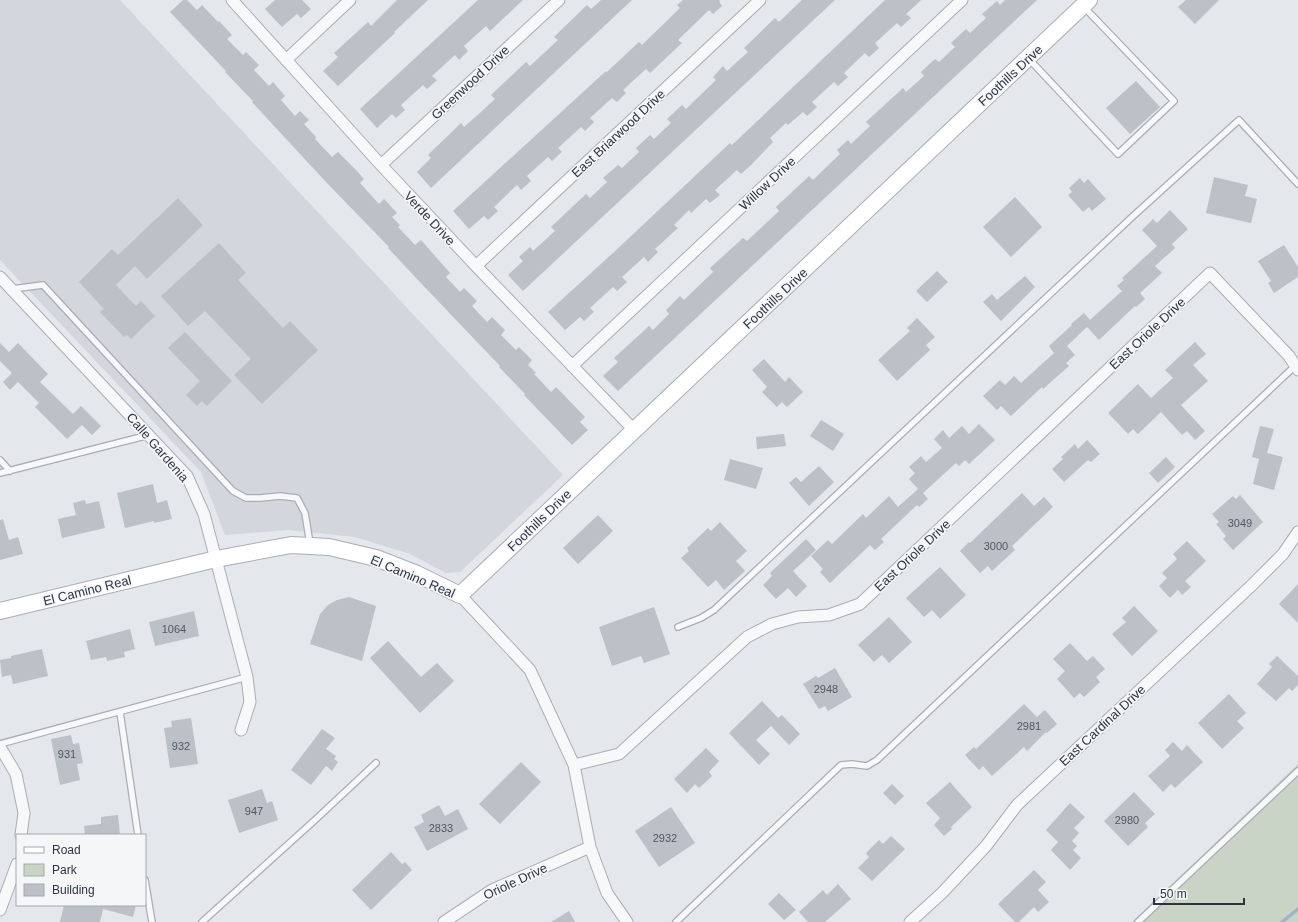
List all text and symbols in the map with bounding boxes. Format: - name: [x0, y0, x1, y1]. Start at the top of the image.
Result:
- street label: Greenwood Drive: [428, 42, 512, 122]
- street label: Foothills Drive: [975, 42, 1046, 109]
- street label: East Briarwood Drive: [569, 86, 668, 180]
- street label: Willow Drive: [736, 153, 799, 213]
- street label: Verde Drive: [401, 188, 458, 248]
- street label: Foothills Drive: [740, 265, 811, 332]
- street label: East Oriole Drive: [1106, 294, 1188, 372]
- street label: Calle Gardenia: [124, 410, 192, 486]
- street label: Foothills Drive: [505, 486, 574, 554]
- street label: East Oriole Drive: [871, 516, 953, 594]
- house number: 3049: [1228, 517, 1252, 529]
- house number: 3000: [984, 540, 1008, 552]
- street label: El Camino Real: [368, 552, 457, 601]
- street label: El Camino Real: [41, 572, 133, 609]
- house number: 1064: [162, 623, 186, 635]
- street label: East Cardinal Drive: [1056, 682, 1148, 769]
- house number: 2948: [814, 683, 838, 695]
- house number: 2981: [1017, 720, 1041, 732]
- house number: 932: [172, 740, 190, 752]
- house number: 931: [58, 748, 76, 760]
- house number: 947: [245, 805, 263, 817]
- house number: 2980: [1115, 814, 1139, 826]
- house number: 2833: [429, 822, 453, 834]
- house number: 2932: [653, 832, 677, 844]
- legend: [16, 834, 146, 906]
- text: Road: [52, 843, 81, 857]
- street label: Oriole Drive: [481, 860, 549, 903]
- text: Park: [52, 863, 78, 877]
- scale bar: [1154, 880, 1244, 906]
- text: Building: [52, 883, 95, 897]
- text: 50 m: [1160, 887, 1187, 901]

